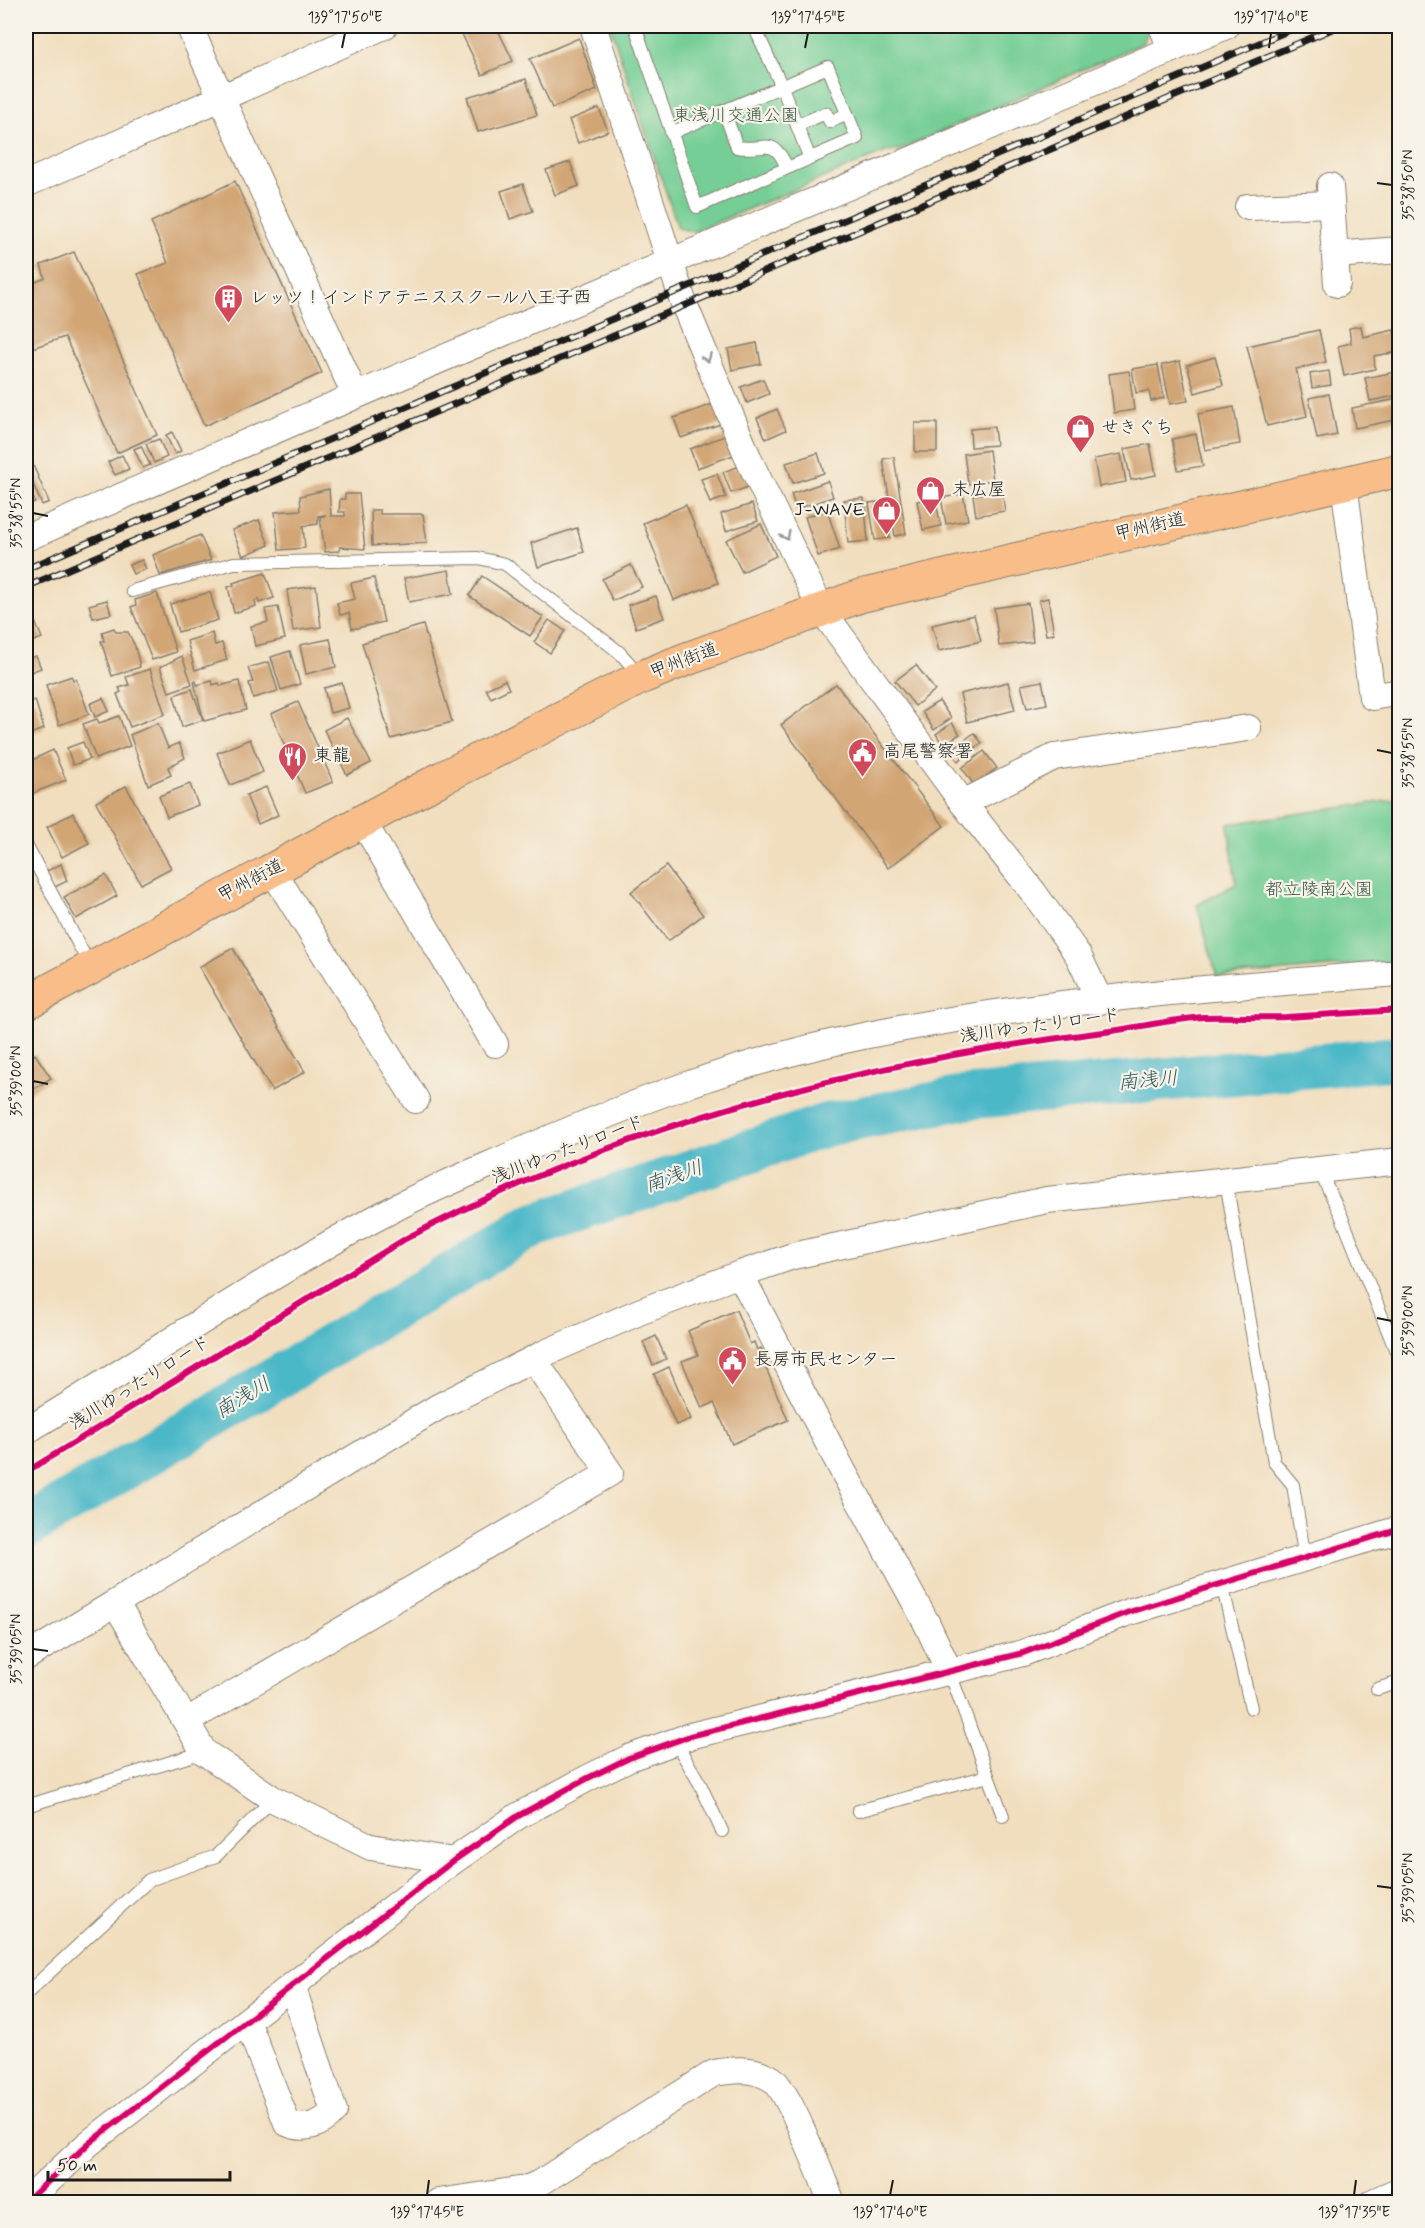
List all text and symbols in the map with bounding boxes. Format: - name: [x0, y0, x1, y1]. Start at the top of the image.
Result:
- text: 139°17'50"E: [307, 8, 383, 28]
- text: 139°17'45"E: [771, 8, 845, 28]
- text: 139°17'40"E: [1234, 8, 1309, 28]
- park label: 東浅川交通公園: [673, 104, 799, 128]
- text: 35°38'50"N: [1399, 149, 1419, 221]
- building icon: レッツ！インドアテニススクール八王子西: [213, 282, 245, 324]
- place label: レッツ！インドアテニススクール八王子西: [250, 286, 591, 310]
- one-way arrow: [700, 352, 712, 363]
- shop icon: せきぐち: [1064, 412, 1096, 454]
- place label: せきぐち: [1101, 416, 1173, 440]
- shop icon: 末広屋: [915, 474, 947, 516]
- text: 35°38'55"N: [7, 478, 27, 548]
- place label: 末広屋: [952, 478, 1006, 502]
- shop icon: J-WAVE: [870, 494, 902, 536]
- place label: J-WAVE: [794, 498, 865, 522]
- street label: 甲州街道: [1112, 507, 1188, 547]
- one-way arrow: [779, 530, 791, 541]
- street label: 甲州街道: [646, 637, 722, 685]
- text: 35°38'55"N: [1399, 718, 1419, 788]
- public building icon: 高尾警察署: [846, 736, 878, 778]
- restaurant icon: 東龍: [277, 740, 309, 782]
- place label: 高尾警察署: [883, 740, 973, 764]
- place label: 東龍: [314, 744, 350, 768]
- street label: 甲州街道: [214, 854, 288, 908]
- park label: 都立陵南公園: [1265, 878, 1373, 902]
- street label: 浅川ゆったりロード: [958, 1003, 1122, 1049]
- text: 35°39'00"N: [7, 1045, 27, 1117]
- water label: 南浅川: [1117, 1065, 1179, 1097]
- street label: 浅川ゆったりロード: [488, 1110, 648, 1190]
- water label: 南浅川: [641, 1154, 707, 1200]
- text: 35°39'00"N: [1399, 1285, 1419, 1357]
- street label: 浅川ゆったりロード: [65, 1330, 215, 1436]
- public building icon: 長房市民センター: [717, 1344, 749, 1386]
- place label: 長房市民センター: [754, 1348, 897, 1372]
- water label: 南浅川: [210, 1371, 276, 1425]
- text: 35°39'05"N: [7, 1614, 27, 1684]
- text: 35°39'05"N: [1399, 1853, 1419, 1923]
- scale bar: [48, 2144, 230, 2182]
- text: 50 m: [57, 2154, 97, 2178]
- text: 139°17'45"E: [390, 2203, 464, 2223]
- text: 139°17'40"E: [853, 2203, 928, 2223]
- text: 139°17'35"E: [1318, 2203, 1390, 2223]

